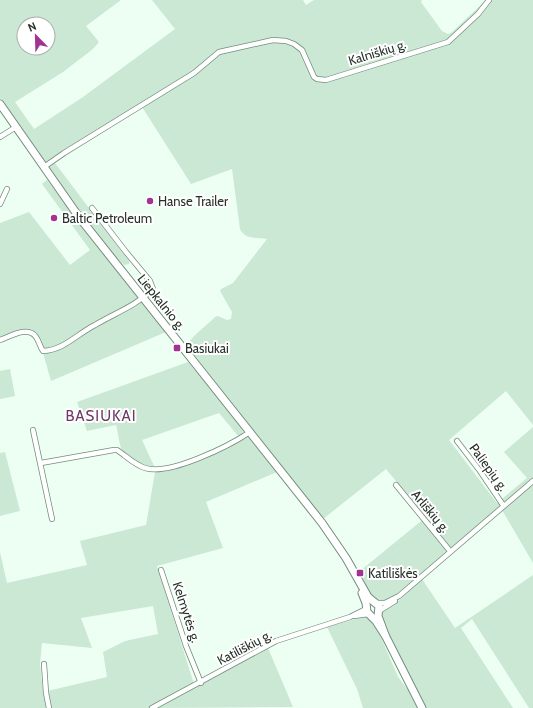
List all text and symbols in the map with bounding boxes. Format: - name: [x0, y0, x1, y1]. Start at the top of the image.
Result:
- north arrow: [16, 16, 56, 56]
- text: N: [26, 19, 38, 35]
- street label: Kalniškių g.: [346, 36, 408, 68]
- place label: Hanse Trailer: [158, 193, 229, 209]
- marker: Hanse Trailer: [145, 196, 155, 206]
- place label: Baltic Petroleum: [62, 210, 152, 226]
- marker: Baltic Petroleum: [49, 213, 59, 223]
- street label: Liepkalnio g.: [135, 271, 190, 333]
- place label: Basiukai: [185, 340, 229, 356]
- marker: Basiukai: [172, 343, 182, 353]
- district label: BASIUKAI: [65, 407, 137, 425]
- street label: Paliepių g.: [466, 440, 512, 494]
- street label: Arliškių g.: [409, 486, 454, 536]
- place label: Katiliškės: [368, 565, 418, 581]
- marker: Katiliškės: [355, 568, 365, 578]
- street label: Kelmytės g.: [170, 580, 204, 645]
- street label: Katiliškių g.: [214, 626, 274, 668]

